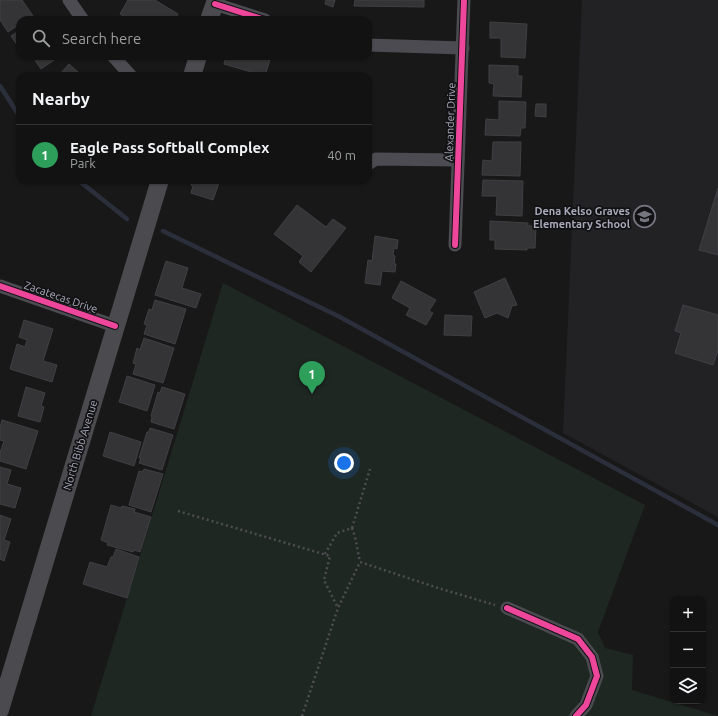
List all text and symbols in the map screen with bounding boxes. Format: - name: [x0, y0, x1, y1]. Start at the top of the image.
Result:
- search box: [16, 16, 372, 60]
- icon: search: [30, 27, 52, 49]
- text: Search here: [62, 30, 141, 47]
- street label: Alexander Drive: [443, 82, 457, 162]
- text: Nearby: [32, 89, 90, 108]
- text: Eagle Pass Softball Complex: [70, 139, 269, 156]
- text: 1: [41, 148, 49, 162]
- text: 40 m: [327, 148, 356, 162]
- text: Park: [70, 156, 96, 170]
- school or university icon: Dena Kelso Graves Elementary School: [632, 204, 658, 230]
- place label: Dena Kelso Graves Elementary School: [533, 205, 631, 230]
- street label: Zacatecas Drive: [23, 279, 99, 315]
- pin: 1: [299, 361, 325, 394]
- street label: North Bibb Avenue: [61, 398, 99, 492]
- your location: [334, 453, 354, 473]
- map controls: [670, 596, 706, 704]
- button: +: [670, 596, 706, 632]
- button: −: [670, 632, 706, 668]
- button: layers: [670, 668, 706, 704]

